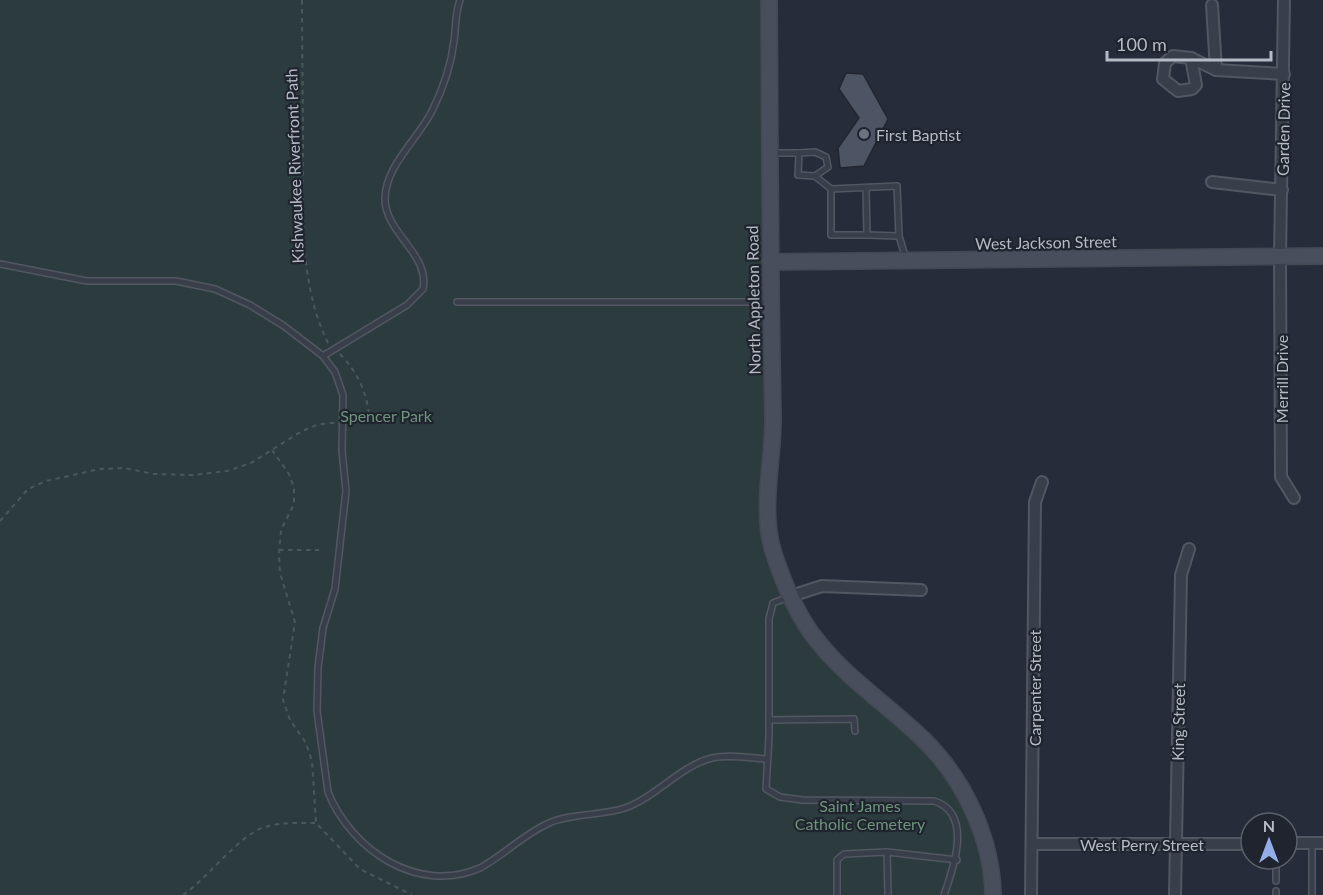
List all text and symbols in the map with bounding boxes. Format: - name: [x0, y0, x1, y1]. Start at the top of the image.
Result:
- scale bar: [1107, 24, 1270, 62]
- text: 100 m: [1116, 33, 1167, 55]
- street label: Kishwaukee Riverfront Path: [281, 68, 307, 264]
- street label: Garden Drive: [1273, 82, 1293, 176]
- place label: First Baptist: [876, 125, 961, 144]
- marker: First Baptist: [857, 127, 871, 141]
- street label: North Appleton Road: [742, 225, 764, 375]
- street label: West Jackson Street: [975, 231, 1117, 253]
- street label: Merrill Drive: [1272, 335, 1291, 423]
- park label: Spencer Park: [340, 406, 433, 425]
- street label: Carpenter Street: [1025, 629, 1044, 746]
- street label: King Street: [1168, 683, 1188, 761]
- park label: Saint James Catholic Cemetery: [795, 796, 926, 833]
- north arrow: [1239, 811, 1299, 871]
- text: N: [1263, 816, 1275, 835]
- street label: West Perry Street: [1080, 835, 1204, 854]

